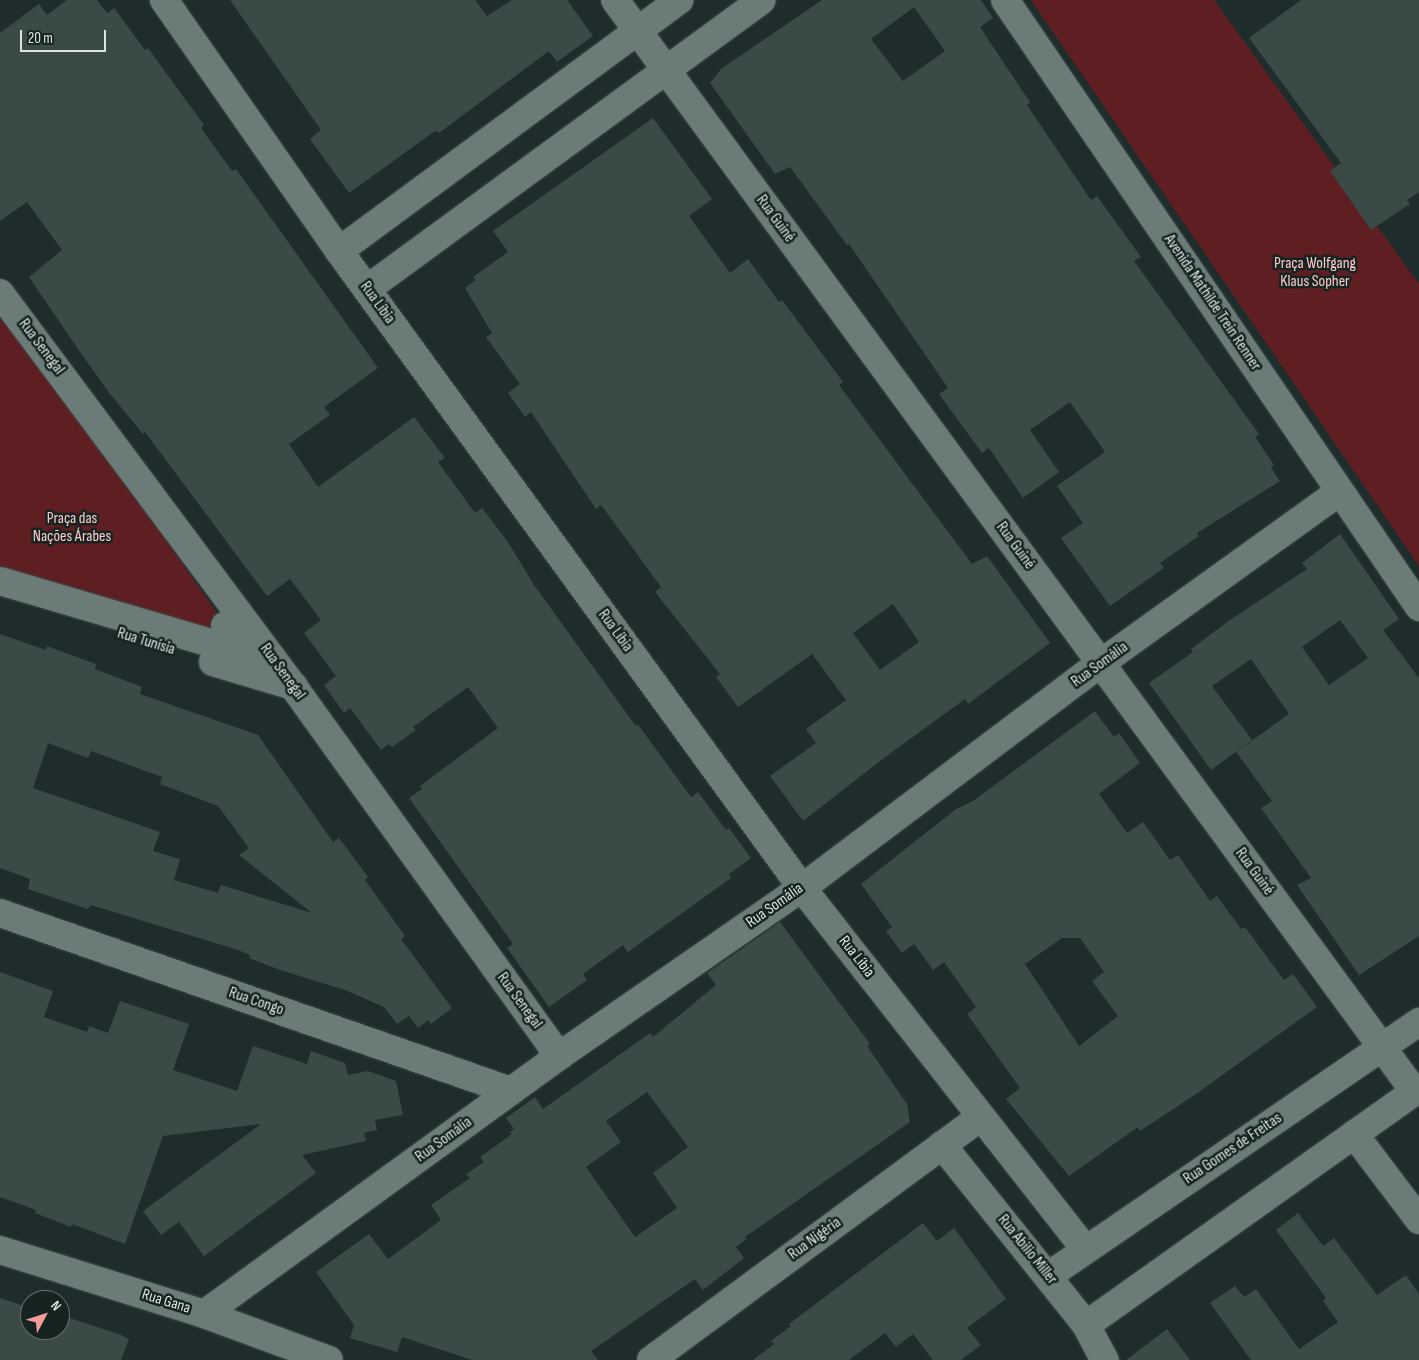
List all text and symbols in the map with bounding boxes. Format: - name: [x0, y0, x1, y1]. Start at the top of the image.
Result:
- scale bar: [22, 20, 109, 52]
- text: 20 m: [28, 29, 53, 48]
- street label: Rua Guiné: [751, 192, 799, 246]
- street label: Avenida Mathilde Trein Renner: [1159, 231, 1265, 375]
- park label: Praça Wolfgang Klaus Sopher: [1274, 254, 1356, 292]
- street label: Rua Líbia: [355, 278, 399, 328]
- street label: Rua Senegal: [14, 315, 68, 379]
- park label: Praça das Nações Árabes: [33, 509, 111, 547]
- street label: Rua Guiné: [991, 519, 1039, 573]
- street label: Rua Líbia: [593, 606, 637, 656]
- street label: Rua Tunísia: [115, 624, 177, 660]
- street label: Rua Somália: [1068, 638, 1132, 692]
- street label: Rua Senegal: [255, 640, 309, 704]
- street label: Rua Guiné: [1230, 845, 1278, 899]
- street label: Rua Somália: [743, 879, 807, 933]
- street label: Rua Líbia: [834, 932, 878, 982]
- street label: Rua Senegal: [492, 969, 546, 1033]
- street label: Rua Congo: [226, 984, 286, 1020]
- street label: Rua Gomes de Freitas: [1180, 1109, 1286, 1189]
- street label: Rua Somália: [412, 1113, 476, 1167]
- street label: Rua Abilio Miller: [993, 1211, 1061, 1289]
- street label: Rua Nigéria: [785, 1213, 845, 1265]
- street label: Rua Gana: [139, 1286, 193, 1318]
- north arrow: [20, 1290, 70, 1340]
- text: N: [47, 1297, 65, 1314]

